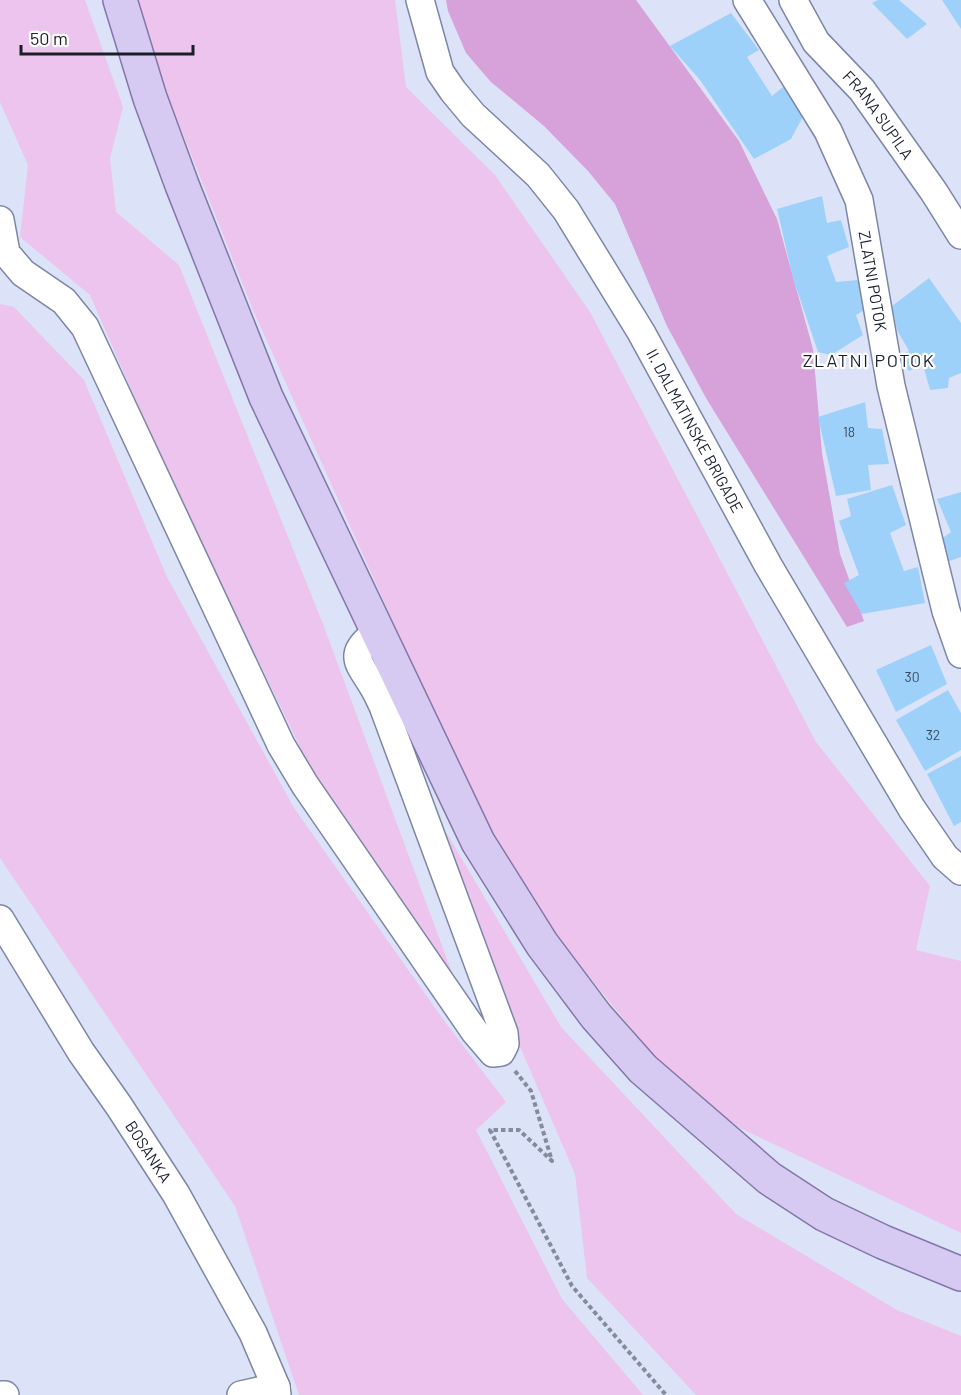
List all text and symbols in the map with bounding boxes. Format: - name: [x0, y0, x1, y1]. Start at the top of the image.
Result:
- scale bar: [21, 18, 194, 56]
- text: 50 m: [30, 27, 68, 49]
- street label: FRANA SUPILA: [839, 66, 918, 163]
- street label: ZLATNI POTOK: [855, 229, 891, 333]
- street label: II. DALMATINSKE BRIGADE: [643, 345, 748, 516]
- district label: ZLATNI POTOK: [803, 349, 935, 371]
- house number: 18: [843, 423, 855, 440]
- house number: 30: [904, 668, 920, 685]
- house number: 32: [926, 726, 940, 743]
- street label: BOSANKA: [122, 1117, 176, 1186]

